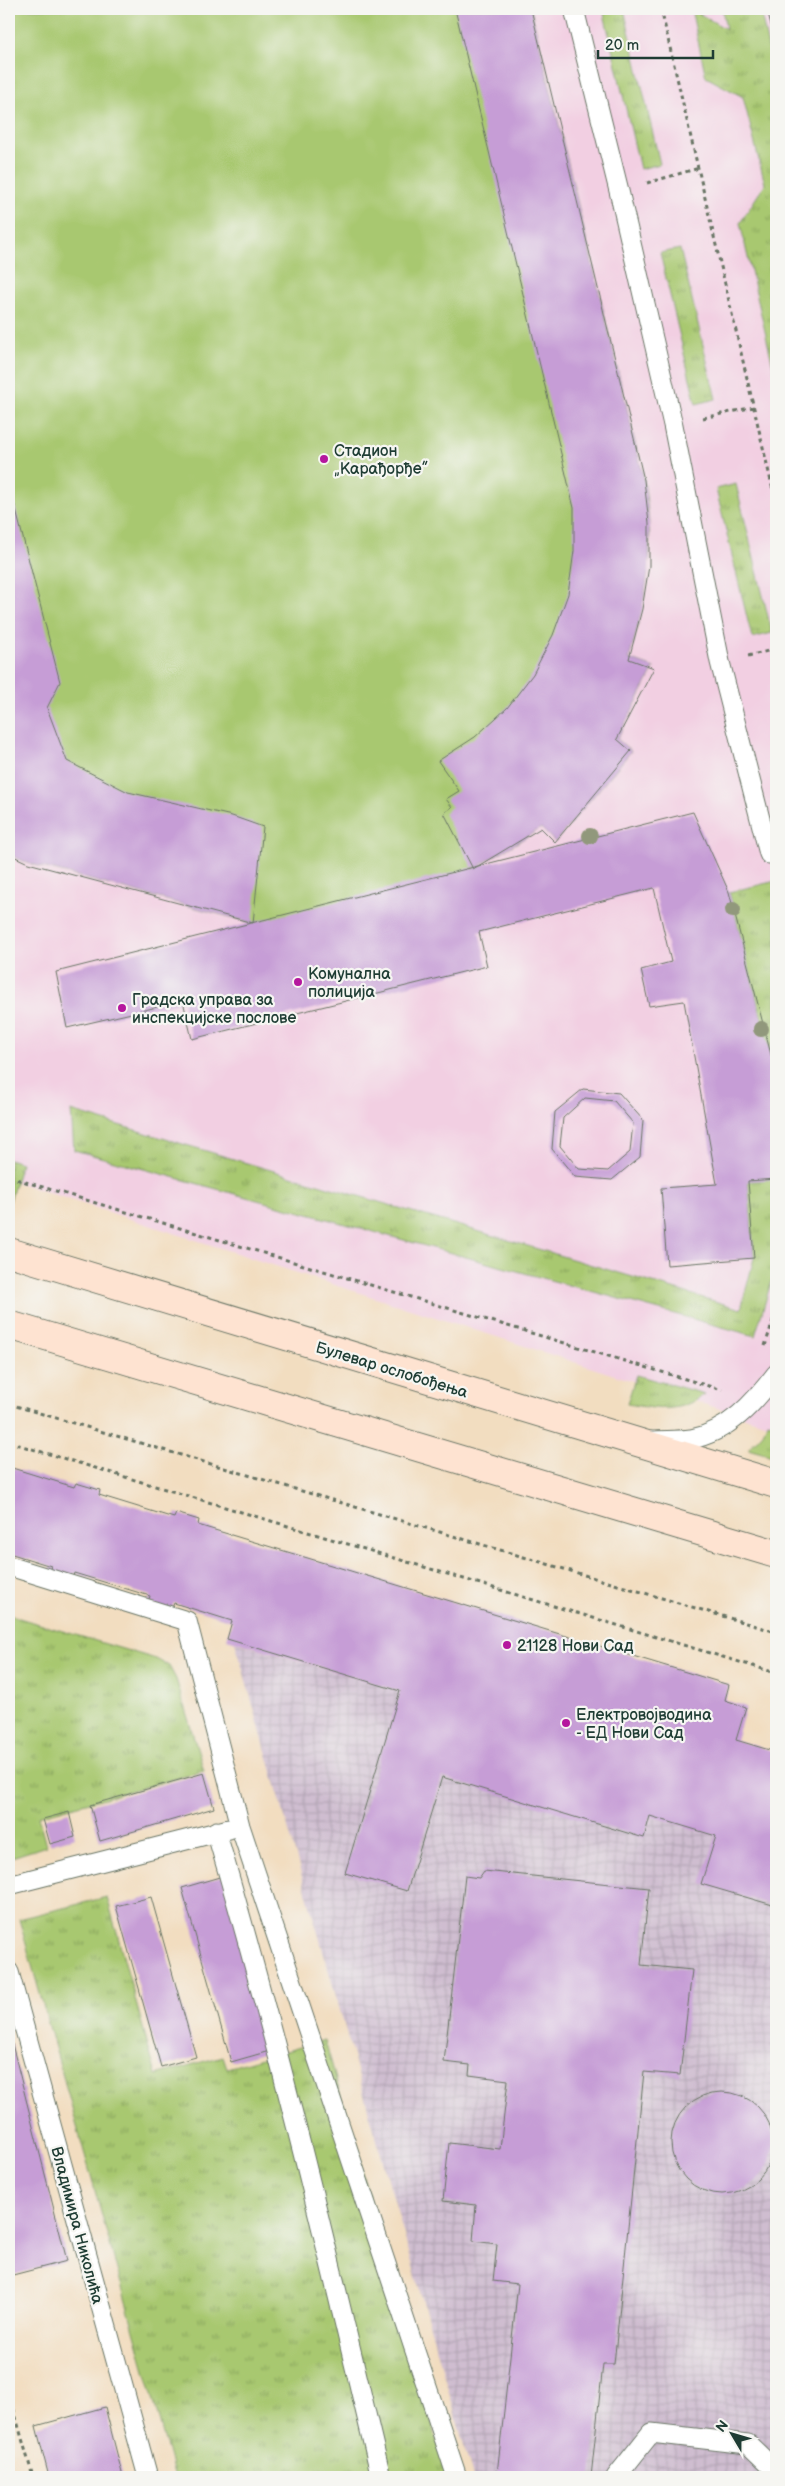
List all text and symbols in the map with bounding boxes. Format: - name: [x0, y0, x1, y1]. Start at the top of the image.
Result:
- scale bar: [598, 28, 712, 60]
- text: 20 m: [605, 36, 639, 55]
- place label: Стадион „Карађорђе”: [334, 442, 428, 479]
- marker: Стадион „Карађорђе”: [318, 453, 330, 465]
- place label: Комунална полиција: [308, 965, 391, 1002]
- marker: Комунална полиција: [292, 976, 304, 988]
- place label: Градска управа за инспекцијске послове: [132, 991, 296, 1028]
- marker: Градска управа за инспекцијске послове: [116, 1002, 128, 1014]
- street label: Булевар ослобођења: [313, 1338, 470, 1403]
- place label: 21128 Нови Сад: [517, 1637, 634, 1656]
- marker: 21128 Нови Сад: [501, 1639, 513, 1651]
- place label: Електровојводина - ЕД Нови Сад: [576, 1706, 712, 1743]
- marker: Електровојводина - ЕД Нови Сад: [560, 1717, 572, 1729]
- street label: Владимира Николића: [46, 2145, 107, 2307]
- north arrow: [708, 2408, 758, 2458]
- text: N: [712, 2417, 732, 2436]

